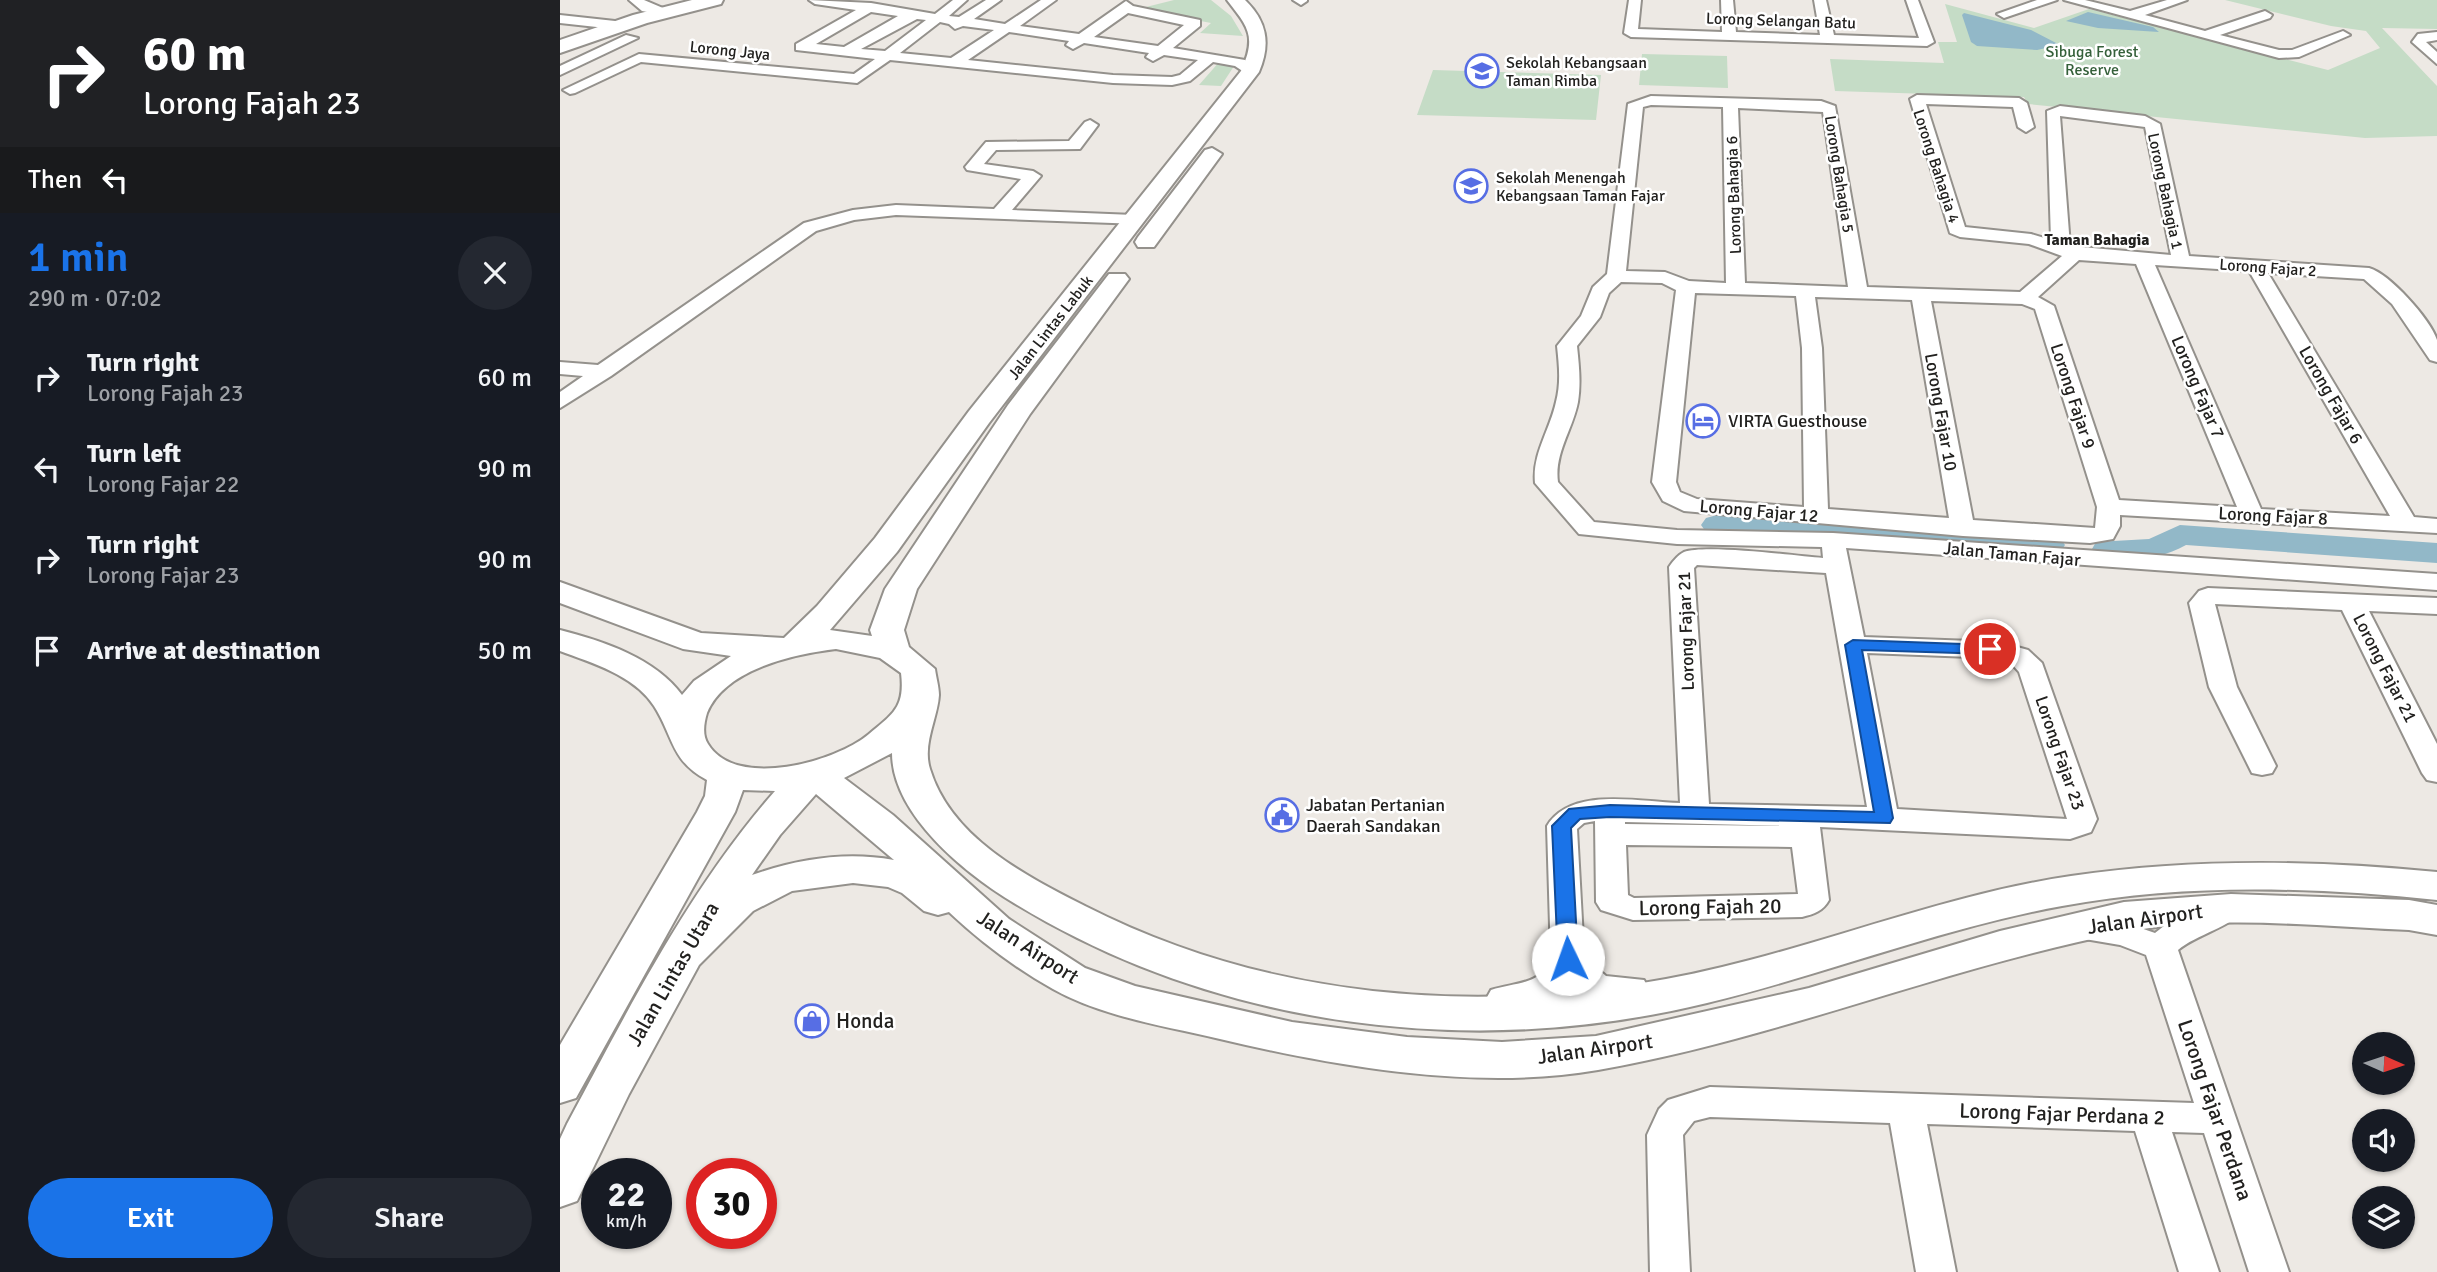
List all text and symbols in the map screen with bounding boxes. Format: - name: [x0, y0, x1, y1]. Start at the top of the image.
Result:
- street label: Lorong Selangan Batu: [1706, 8, 1856, 34]
- text: 60 m: [143, 24, 246, 84]
- icon: right: [28, 28, 119, 119]
- street label: Lorong Jaya: [689, 37, 771, 65]
- park label: Sibuga Forest Reserve: [2046, 42, 2139, 80]
- school or university icon: Sekolah Kebangsaan Taman Rimba: [1463, 52, 1501, 90]
- place label: Sekolah Kebangsaan Taman Rimba: [1506, 53, 1647, 91]
- text: Lorong Fajah 23: [143, 84, 361, 123]
- street label: Lorong Bahagia 4: [1908, 107, 1964, 226]
- street label: Lorong Bahagia 5: [1820, 114, 1858, 234]
- street label: Lorong Bahagia 1: [2143, 131, 2187, 251]
- street label: Lorong Bahagia 6: [1722, 135, 1746, 254]
- icon: left: [96, 161, 134, 199]
- text: Then: [28, 164, 82, 196]
- school or university icon: Sekolah Menengah Kebangsaan Taman Fajar: [1452, 167, 1490, 205]
- place label: Sekolah Menengah Kebangsaan Taman Fajar: [1496, 168, 1665, 206]
- district label: Taman Bahagia: [2044, 230, 2150, 250]
- text: 1 min: [28, 232, 129, 283]
- button: close: [458, 236, 532, 310]
- street label: Lorong Fajar 2: [2219, 255, 2317, 281]
- street label: Jalan Lintas Labuk: [1004, 271, 1098, 384]
- text: 290 m · 07:02: [28, 284, 162, 313]
- street label: Lorong Fajar 7: [2166, 332, 2230, 442]
- street label: Lorong Fajar 9: [2046, 340, 2100, 452]
- street label: Lorong Fajar 6: [2294, 342, 2368, 448]
- text: Turn right: [87, 347, 199, 379]
- street label: Lorong Fajar 10: [1920, 351, 1962, 473]
- icon: right: [28, 359, 66, 397]
- text: 60 m: [477, 362, 532, 394]
- text: Lorong Fajah 23: [87, 379, 244, 408]
- hotel icon: VIRTA Guesthouse: [1684, 402, 1722, 440]
- place label: VIRTA Guesthouse: [1728, 410, 1867, 432]
- text: Turn left: [87, 438, 181, 470]
- icon: left: [28, 450, 66, 488]
- text: 90 m: [477, 453, 532, 485]
- text: Lorong Fajar 22: [87, 470, 239, 499]
- street label: Lorong Fajar 12: [1699, 495, 1819, 527]
- street label: Lorong Fajar 8: [2218, 502, 2328, 530]
- text: Turn right: [87, 529, 199, 561]
- street label: Jalan Taman Fajar: [1943, 537, 2082, 571]
- icon: right: [28, 541, 66, 579]
- text: 90 m: [477, 544, 532, 576]
- text: Lorong Fajar 23: [87, 561, 239, 590]
- street label: Lorong Fajar 21: [1673, 571, 1699, 691]
- street label: Lorong Fajar 21: [2348, 610, 2422, 726]
- pin: [1960, 619, 2020, 679]
- icon: arrive: [1971, 630, 2009, 668]
- icon: arrive: [28, 632, 66, 670]
- text: Arrive at destination: [87, 635, 320, 667]
- text: 50 m: [477, 635, 532, 667]
- street label: Lorong Fajar 23: [2030, 693, 2090, 813]
- place label: Jabatan Pertanian Daerah Sandakan: [1306, 794, 1445, 837]
- public building icon: Jabatan Pertanian Daerah Sandakan: [1263, 796, 1301, 834]
- street label: Lorong Fajah 20: [1638, 893, 1782, 921]
- street label: Jalan Lintas Utara: [621, 897, 725, 1051]
- street label: Jalan Airport: [2086, 898, 2204, 940]
- street label: Jalan Airport: [972, 904, 1084, 990]
- position arrow: [1531, 922, 1605, 996]
- shop icon: Honda: [793, 1002, 831, 1040]
- place label: Honda: [836, 1008, 894, 1034]
- street label: Lorong Fajar Perdana: [2172, 1016, 2258, 1204]
- street label: Jalan Airport: [1536, 1028, 1654, 1070]
- north arrow: [2352, 1032, 2415, 1096]
- map controls: [2352, 1032, 2415, 1249]
- street label: Lorong Fajar Perdana 2: [1959, 1097, 2165, 1131]
- button: sound: [2352, 1109, 2415, 1172]
- speed limit sign: 30: [686, 1158, 777, 1249]
- text: 22: [608, 1173, 645, 1216]
- button: Exit: [28, 1178, 273, 1258]
- button: Share: [287, 1178, 532, 1258]
- button: layers: [2352, 1186, 2415, 1249]
- text: km/h: [606, 1210, 647, 1232]

